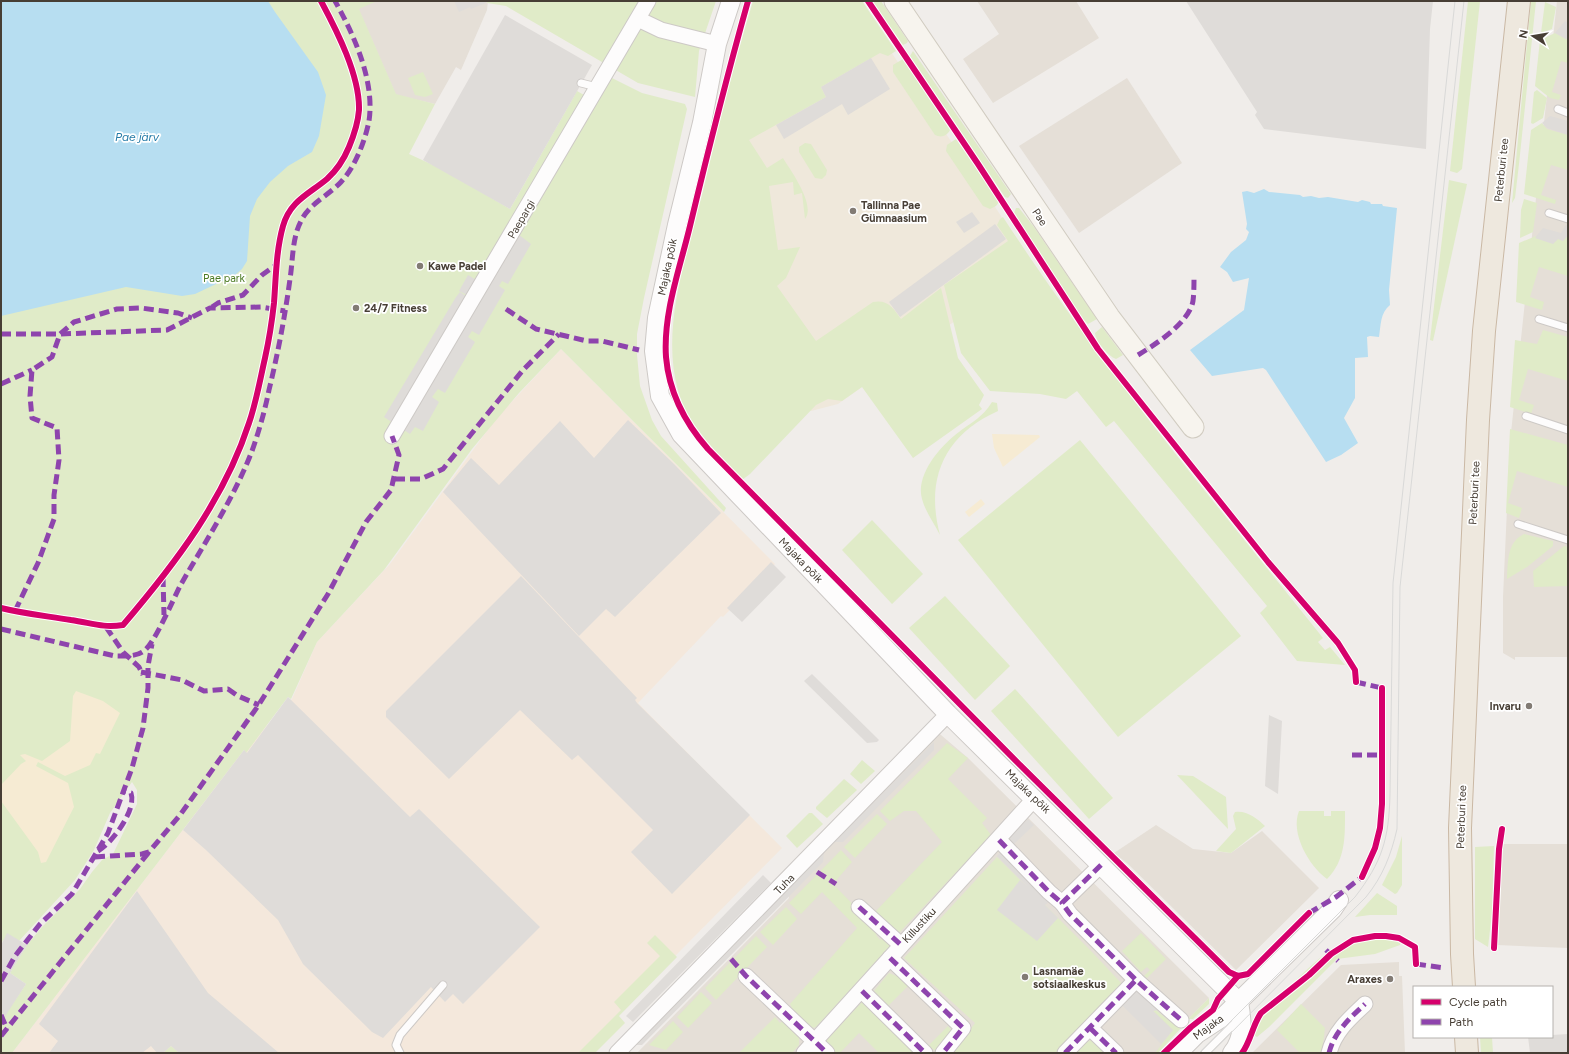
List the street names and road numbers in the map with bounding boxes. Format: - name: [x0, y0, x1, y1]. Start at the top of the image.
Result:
- street label: Peterburi tee: [1492, 138, 1511, 202]
- street label: Paepargi: [505, 198, 538, 241]
- street label: Pae: [1029, 206, 1050, 228]
- street label: Majaka põik: [655, 237, 680, 297]
- street label: Peterburi tee: [1466, 461, 1483, 525]
- street label: Majaka põik: [776, 535, 826, 586]
- street label: Majaka põik: [1002, 767, 1053, 817]
- street label: Peterburi tee: [1454, 785, 1469, 849]
- street label: Tuha: [772, 871, 797, 897]
- street label: Killustiku: [900, 905, 939, 946]
- street label: Majaka: [1191, 1012, 1226, 1043]

